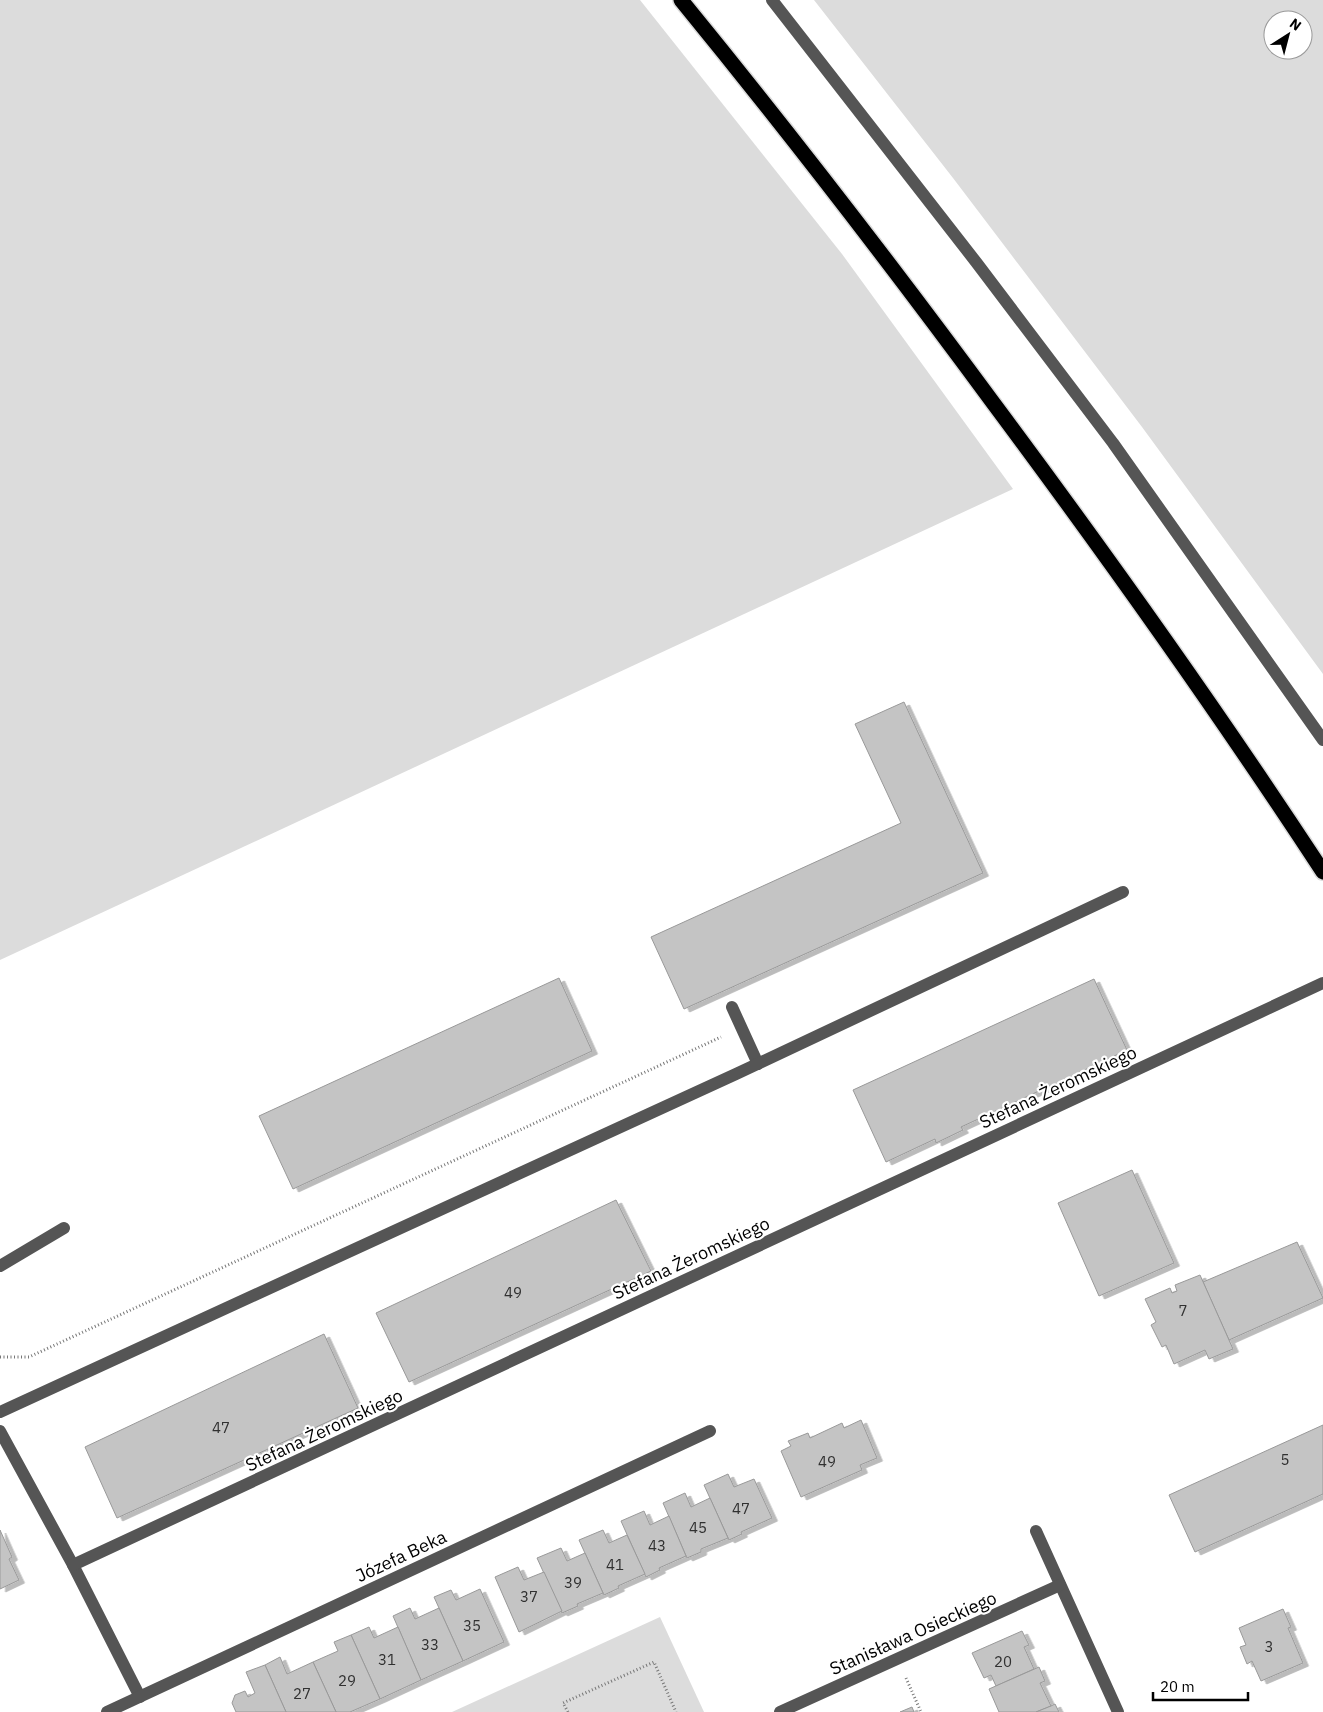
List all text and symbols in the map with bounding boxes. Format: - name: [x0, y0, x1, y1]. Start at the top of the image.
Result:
- north arrow: [1263, 10, 1313, 60]
- text: N: [1286, 14, 1305, 35]
- street label: Stefana Żeromskiego: [976, 1040, 1140, 1134]
- street label: Stefana Żeromskiego: [609, 1211, 773, 1305]
- house number: 49: [504, 1283, 522, 1302]
- house number: 7: [1178, 1301, 1188, 1320]
- street label: Stefana Żeromskiego: [242, 1383, 406, 1477]
- house number: 47: [212, 1418, 230, 1437]
- house number: 5: [1280, 1450, 1290, 1469]
- house number: 49: [818, 1452, 836, 1471]
- house number: 47: [732, 1499, 750, 1518]
- house number: 45: [689, 1518, 707, 1537]
- street label: Józefa Beka: [352, 1525, 450, 1587]
- house number: 43: [648, 1536, 666, 1555]
- house number: 41: [606, 1555, 624, 1574]
- house number: 39: [564, 1573, 582, 1592]
- street label: Stanisława Osieckiego: [826, 1586, 1000, 1680]
- house number: 37: [520, 1587, 538, 1606]
- house number: 35: [463, 1616, 481, 1635]
- house number: 33: [421, 1635, 439, 1654]
- house number: 3: [1264, 1637, 1274, 1656]
- house number: 31: [378, 1650, 396, 1669]
- house number: 20: [994, 1652, 1012, 1671]
- scale bar: [1153, 1670, 1248, 1702]
- house number: 29: [338, 1671, 356, 1690]
- text: 20 m: [1160, 1677, 1195, 1696]
- house number: 27: [293, 1684, 311, 1703]

